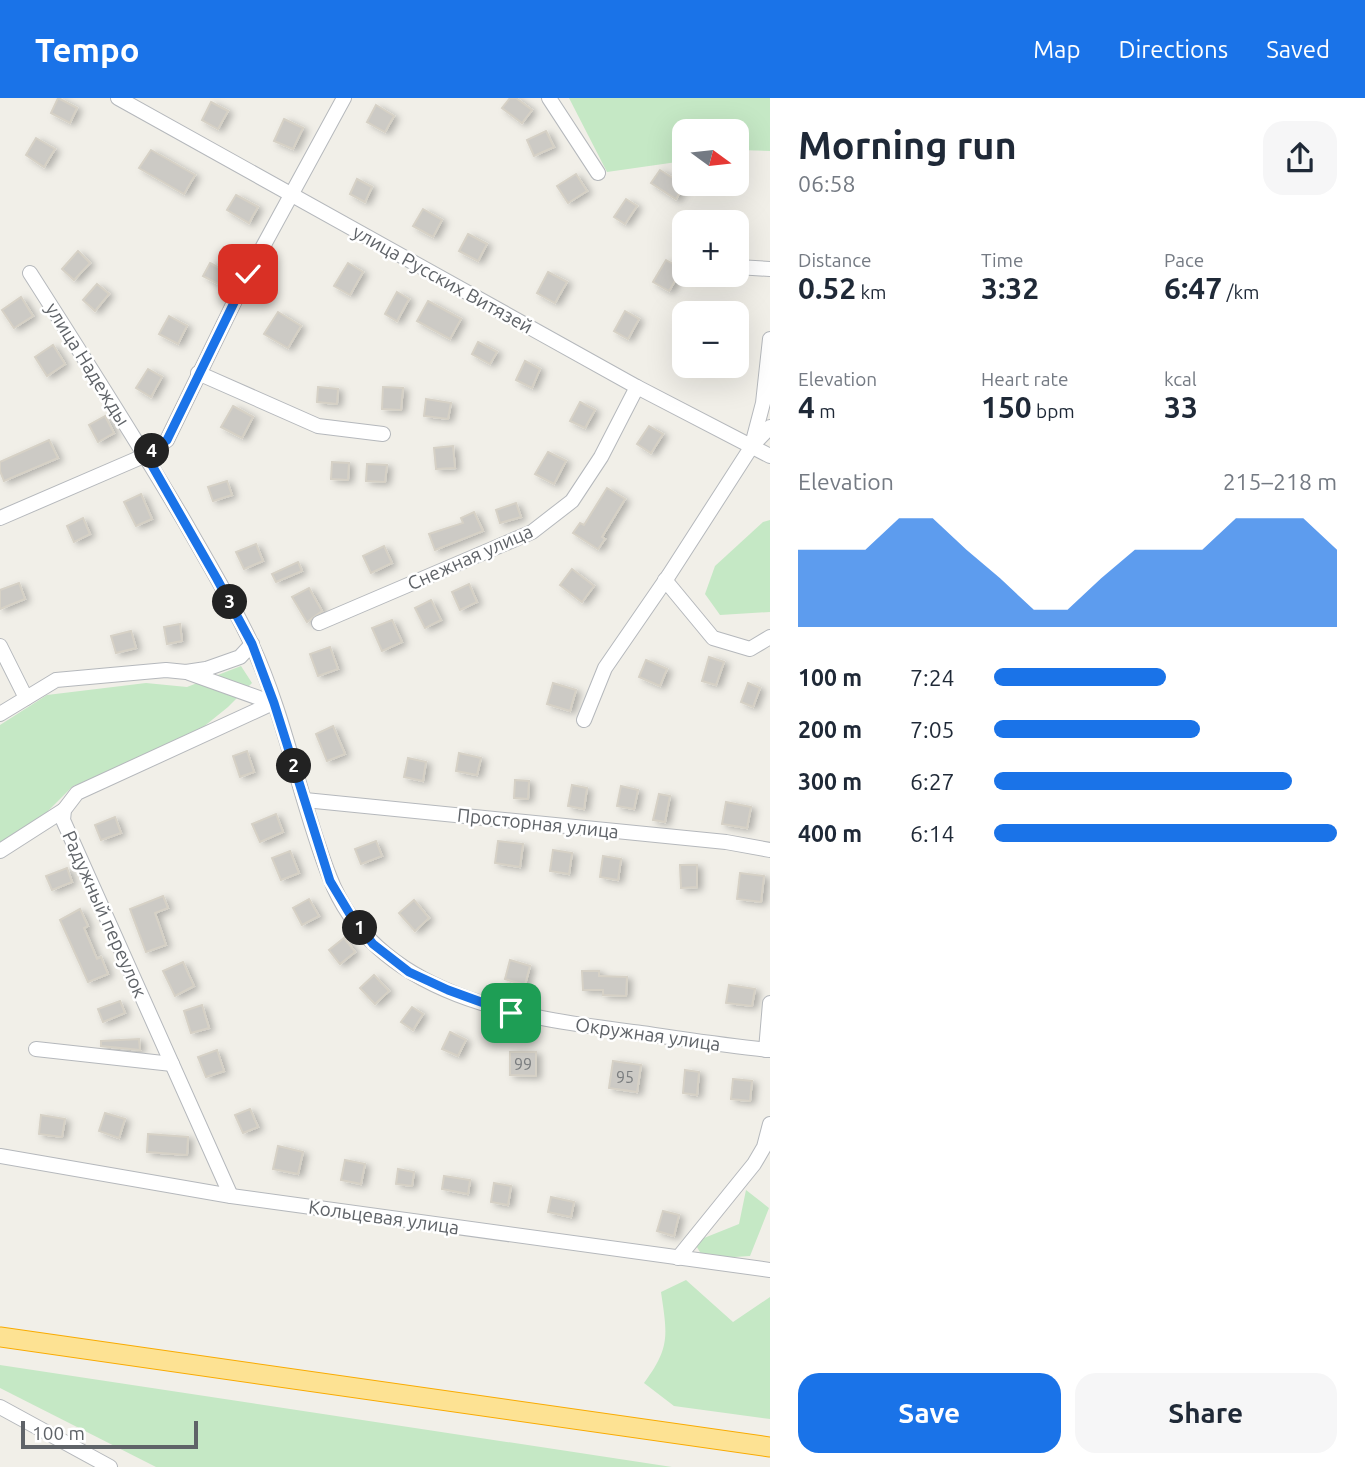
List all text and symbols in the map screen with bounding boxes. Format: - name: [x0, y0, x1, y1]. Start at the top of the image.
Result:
- text: Tempo: [35, 31, 140, 68]
- text: Map: [1033, 36, 1080, 63]
- text: Directions: [1118, 36, 1228, 63]
- text: Saved: [1266, 36, 1330, 63]
- north arrow: [672, 119, 749, 196]
- map controls: [672, 119, 749, 378]
- button: share: [1263, 121, 1337, 195]
- text: Morning run: [798, 124, 1017, 166]
- text: 06:58: [798, 171, 856, 196]
- button: +: [672, 210, 749, 287]
- street label: улица Русских Витязей: [349, 220, 537, 338]
- pin: [218, 244, 278, 304]
- text: Distance: [798, 249, 872, 271]
- text: Time: [981, 249, 1023, 271]
- text: Pace: [1164, 249, 1204, 271]
- icon: check: [229, 255, 267, 293]
- text: 0.52: [798, 271, 856, 305]
- text: 3:32: [981, 271, 1039, 305]
- text: 6:47: [1164, 271, 1222, 305]
- text: km: [856, 281, 886, 303]
- text: /km: [1222, 281, 1260, 303]
- street label: улица Надежды: [41, 298, 135, 430]
- button: −: [672, 301, 749, 378]
- text: Elevation: [798, 368, 877, 390]
- text: Heart rate: [981, 368, 1068, 390]
- text: kcal: [1164, 368, 1197, 390]
- text: 4: [798, 390, 815, 424]
- text: 150: [981, 390, 1032, 424]
- text: 33: [1164, 390, 1198, 424]
- text: m: [815, 400, 836, 422]
- text: bpm: [1032, 400, 1075, 422]
- pin: 4: [134, 434, 170, 468]
- text: 4: [146, 439, 157, 461]
- text: Elevation: [798, 469, 894, 494]
- text: 215–218 m: [1223, 469, 1337, 494]
- street label: Снежная улица: [404, 520, 536, 594]
- pin: 3: [212, 584, 247, 620]
- text: 3: [224, 590, 235, 612]
- text: 100 m: [798, 665, 862, 690]
- text: 7:24: [910, 665, 955, 690]
- text: 200 m: [798, 717, 862, 742]
- text: 7:05: [910, 717, 955, 742]
- pin: 2: [276, 748, 312, 784]
- text: 2: [288, 754, 299, 776]
- text: 300 m: [798, 769, 862, 794]
- text: 6:27: [910, 769, 955, 794]
- street label: Просторная улица: [456, 804, 620, 842]
- text: 400 m: [798, 821, 862, 846]
- text: 6:14: [910, 821, 955, 846]
- street label: Радужный переулок: [58, 827, 152, 1001]
- pin: 1: [342, 910, 378, 946]
- text: 1: [354, 916, 365, 938]
- pin: [481, 983, 541, 1043]
- icon: arrive: [492, 994, 530, 1032]
- street label: Окружная улица: [574, 1013, 722, 1055]
- house number: 99: [514, 1055, 532, 1073]
- house number: 95: [616, 1068, 634, 1086]
- street label: Кольцевая улица: [307, 1196, 461, 1238]
- button: Save: [798, 1373, 1061, 1453]
- button: Share: [1075, 1373, 1337, 1453]
- scale bar: [21, 1418, 198, 1450]
- text: 100 m: [32, 1422, 85, 1444]

